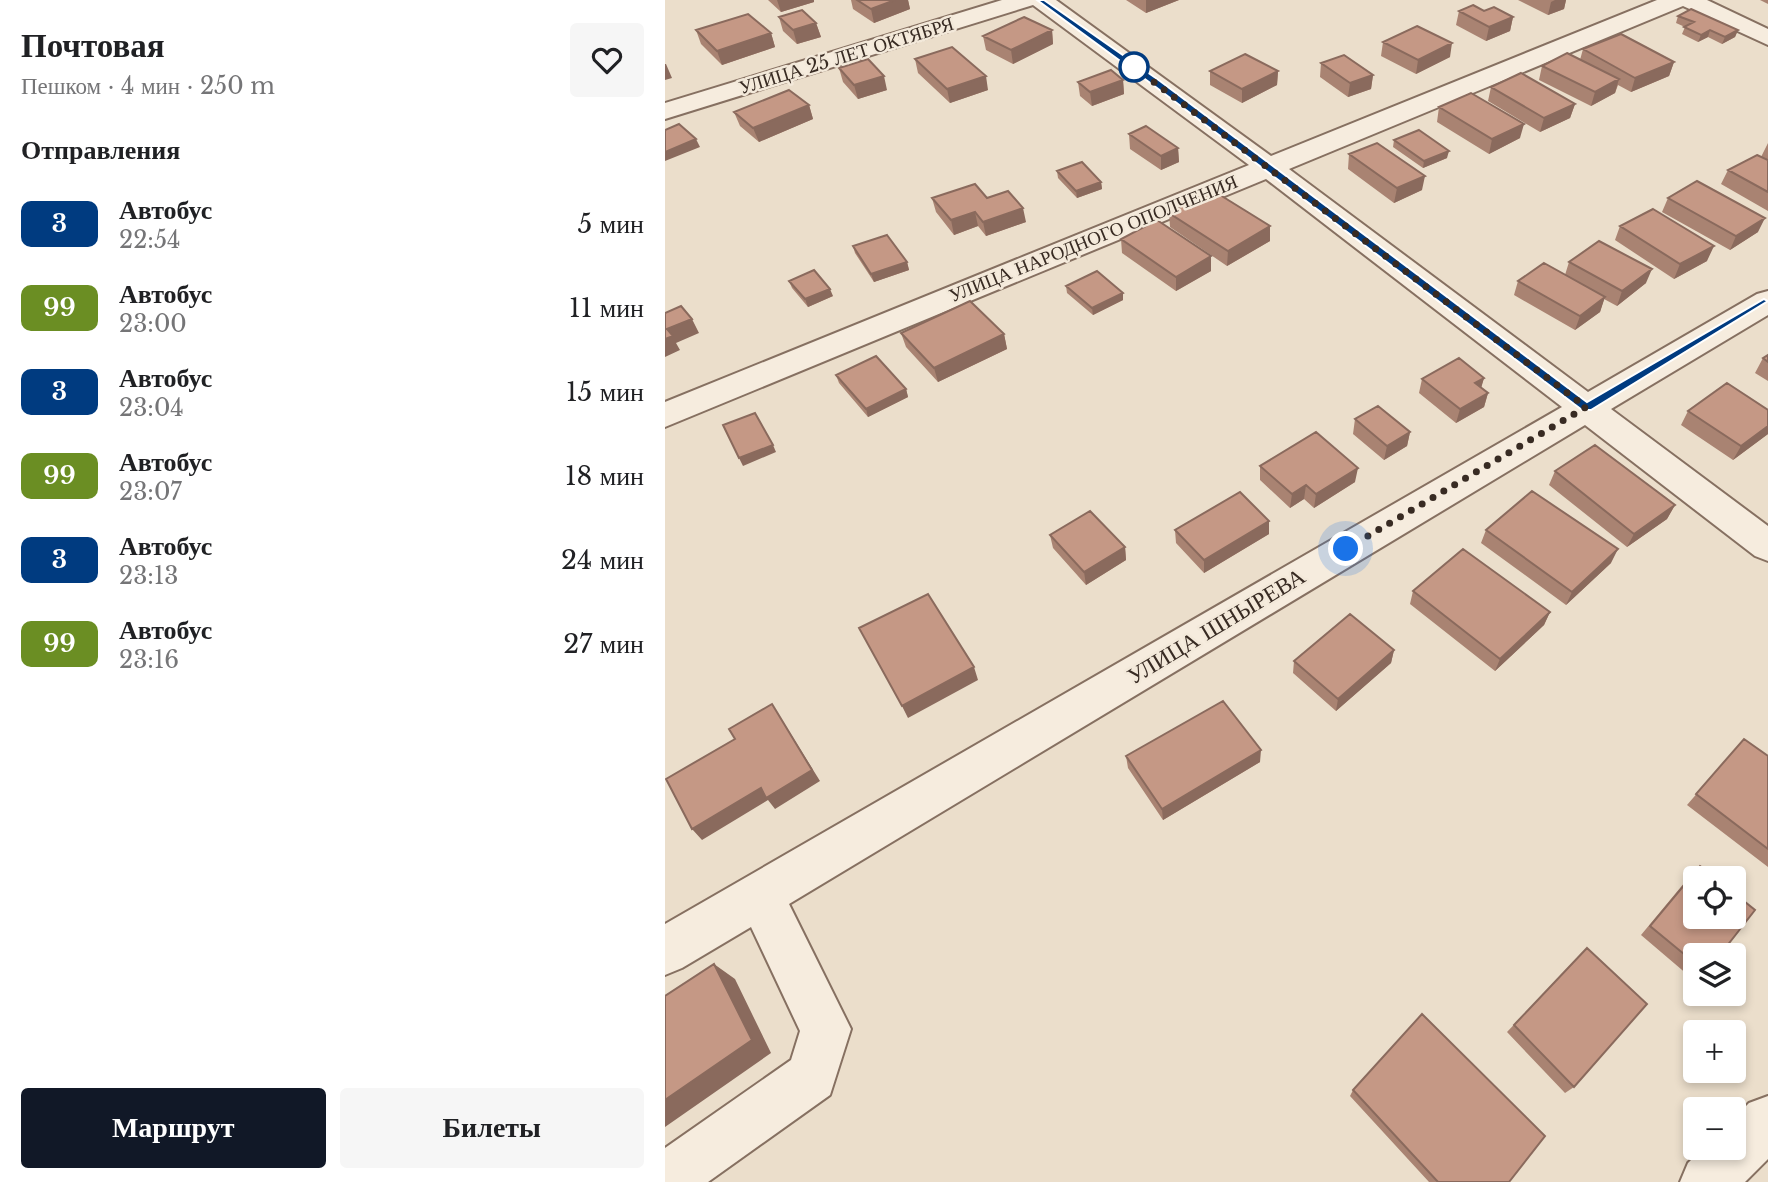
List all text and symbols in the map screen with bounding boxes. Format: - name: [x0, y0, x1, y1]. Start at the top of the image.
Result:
- street label: УЛИЦА 25 ЛЕТ ОКТЯБРЯ: [736, 12, 957, 99]
- button: heart: [570, 23, 644, 97]
- text: Почтовая: [21, 25, 165, 66]
- unlabelled marker: [1119, 52, 1149, 82]
- text: Пешком · 4 мин · 250 m: [21, 72, 275, 100]
- text: Отправления: [21, 134, 180, 166]
- street label: УЛИЦА НАРОДНОГО ОПОЛЧЕНИЯ: [946, 170, 1241, 307]
- text: Автобус: [119, 194, 212, 226]
- text: 5 мин: [577, 208, 644, 240]
- text: 3: [52, 209, 67, 238]
- text: 22:54: [119, 226, 180, 254]
- text: Автобус: [119, 278, 212, 310]
- text: 11 мин: [569, 292, 644, 324]
- text: 99: [43, 293, 76, 322]
- text: 23:00: [119, 310, 187, 338]
- text: Автобус: [119, 362, 212, 394]
- text: 15 мин: [566, 376, 644, 408]
- text: 3: [52, 377, 67, 406]
- text: 23:04: [119, 394, 184, 422]
- text: Автобус: [119, 446, 212, 478]
- text: 18 мин: [565, 460, 644, 492]
- text: 99: [43, 461, 76, 490]
- text: 23:07: [119, 478, 182, 506]
- text: Автобус: [119, 530, 212, 562]
- your location: [1328, 531, 1363, 566]
- text: 24 мин: [561, 544, 644, 576]
- text: 3: [52, 545, 67, 574]
- text: 23:13: [119, 562, 178, 590]
- street label: УЛИЦА ШНЫРЕВА: [1122, 562, 1311, 690]
- text: Автобус: [119, 614, 212, 646]
- text: 27 мин: [563, 628, 644, 660]
- text: 99: [43, 629, 76, 658]
- text: 23:16: [119, 646, 179, 674]
- map controls: [1683, 866, 1746, 1160]
- button: locate: [1683, 866, 1746, 929]
- button: layers: [1683, 943, 1746, 1006]
- button: +: [1683, 1020, 1746, 1083]
- button: Маршрут: [21, 1088, 326, 1168]
- button: Билеты: [340, 1088, 644, 1168]
- button: −: [1683, 1097, 1746, 1160]

